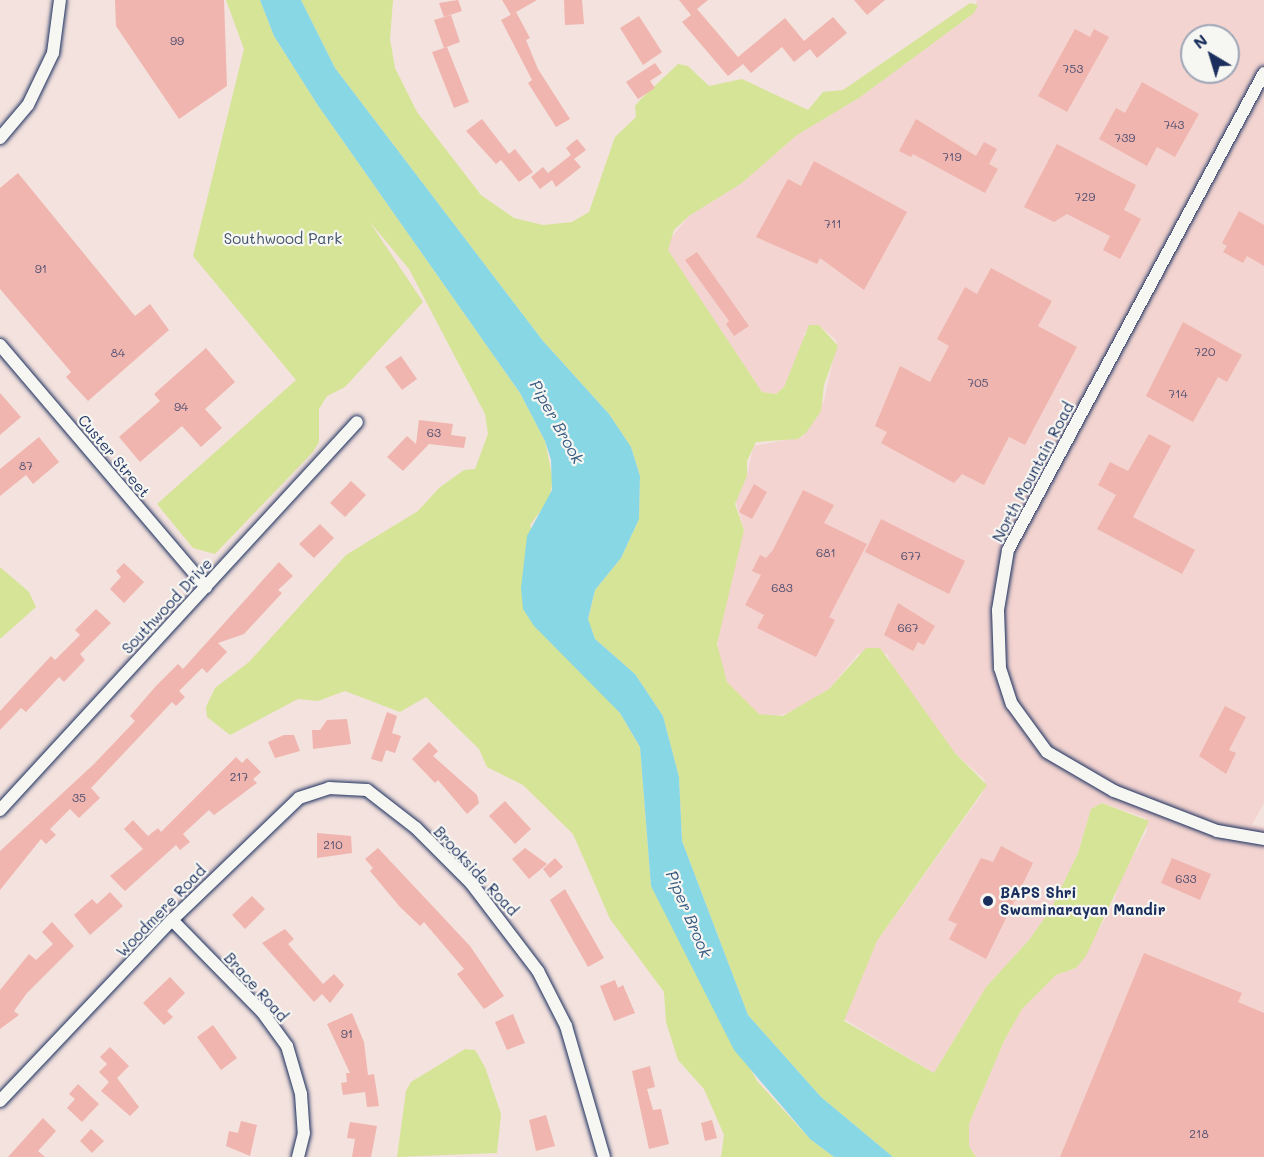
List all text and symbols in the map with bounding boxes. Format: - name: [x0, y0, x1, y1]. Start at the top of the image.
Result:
- north arrow: [1180, 24, 1240, 84]
- text: N: [1189, 29, 1211, 53]
- house number: 99: [170, 34, 184, 48]
- house number: 753: [1063, 62, 1083, 76]
- house number: 743: [1164, 118, 1184, 132]
- house number: 739: [1115, 131, 1135, 145]
- house number: 719: [942, 150, 962, 164]
- house number: 729: [1075, 190, 1095, 204]
- house number: 711: [824, 217, 842, 231]
- park label: Southwood Park: [224, 230, 342, 248]
- house number: 91: [35, 262, 47, 276]
- house number: 720: [1195, 345, 1215, 359]
- house number: 84: [111, 346, 125, 360]
- house number: 705: [967, 376, 989, 390]
- water label: Piper Brook: [526, 377, 588, 467]
- house number: 714: [1168, 387, 1188, 401]
- street label: North Mountain Road: [988, 399, 1078, 545]
- house number: 94: [174, 400, 188, 414]
- street label: Custer Street: [74, 411, 154, 501]
- house number: 63: [427, 426, 441, 440]
- house number: 87: [19, 459, 33, 473]
- house number: 681: [816, 546, 836, 560]
- house number: 677: [901, 549, 921, 563]
- street label: Southwood Drive: [118, 555, 216, 657]
- house number: 683: [771, 581, 793, 595]
- house number: 667: [897, 621, 919, 635]
- house number: 217: [230, 770, 248, 784]
- house number: 35: [72, 791, 86, 805]
- street label: Brookside Road: [430, 823, 522, 919]
- house number: 210: [323, 838, 343, 852]
- street label: Woodmere Road: [113, 861, 209, 961]
- water label: Piper Brook: [662, 867, 716, 961]
- house number: 633: [1175, 872, 1197, 886]
- place label: BAPS Shri Swaminarayan Mandir: [1000, 883, 1166, 918]
- marker: BAPS Shri Swaminarayan Mandir: [981, 894, 995, 908]
- street label: Brace Road: [220, 949, 292, 1025]
- house number: 91: [341, 1027, 353, 1041]
- house number: 218: [1189, 1127, 1209, 1141]

